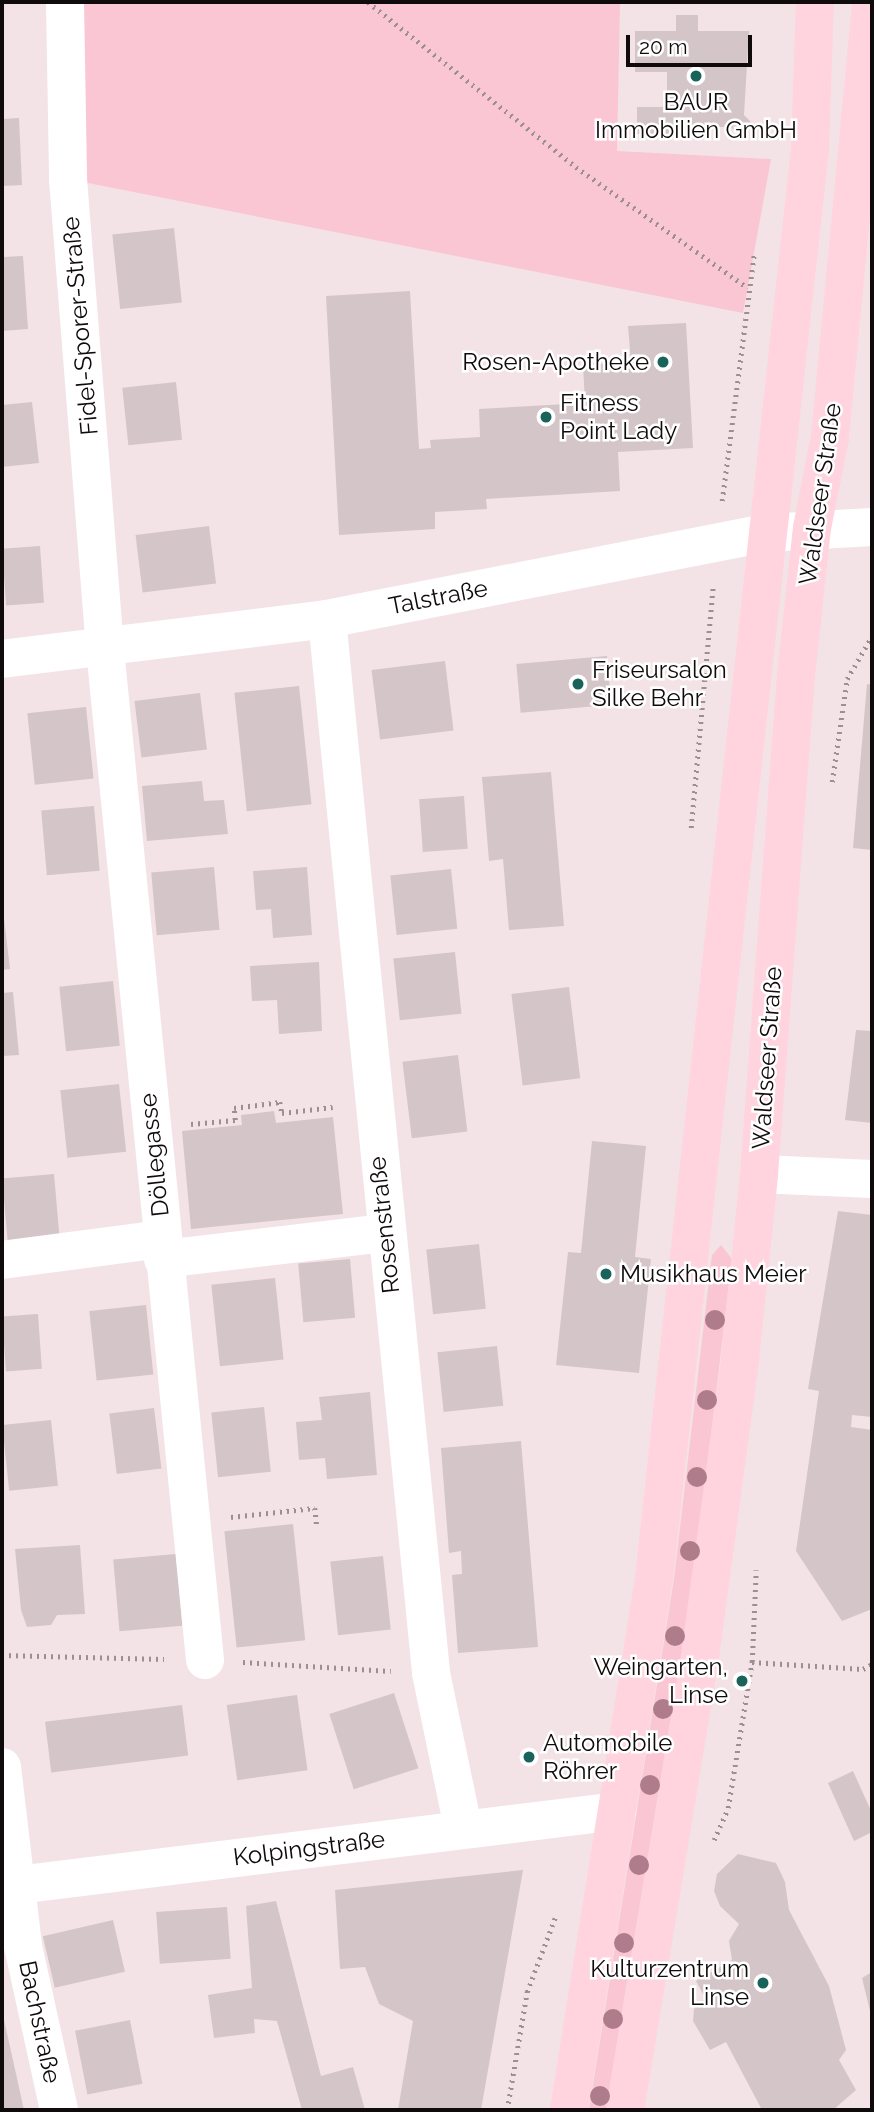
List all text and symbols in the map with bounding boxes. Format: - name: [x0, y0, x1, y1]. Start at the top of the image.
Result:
- scale bar: [629, 21, 755, 65]
- text: 20 m: [639, 34, 687, 59]
- marker: BAUR Immobilien GmbH: [688, 68, 704, 84]
- place label: BAUR Immobilien GmbH: [595, 88, 797, 144]
- street label: Fidel-Sporer-Straße: [56, 216, 104, 436]
- place label: Rosen-Apotheke: [462, 348, 649, 376]
- marker: Rosen-Apotheke: [655, 354, 671, 370]
- place label: Fitness Point Lady: [560, 389, 677, 445]
- street label: Waldseer Straße: [793, 401, 847, 587]
- marker: Fitness Point Lady: [538, 409, 554, 425]
- street label: Talstraße: [386, 573, 490, 621]
- place label: Friseursalon Silke Behr: [592, 656, 727, 712]
- marker: Friseursalon Silke Behr: [570, 676, 586, 692]
- street label: Waldseer Straße: [746, 965, 788, 1151]
- street label: Döllegasse: [133, 1092, 175, 1218]
- street label: Rosenstraße: [362, 1155, 406, 1295]
- place label: Musikhaus Meier: [620, 1260, 807, 1288]
- marker: Musikhaus Meier: [598, 1266, 614, 1282]
- place label: Weingarten, Linse: [594, 1653, 728, 1709]
- marker: Weingarten, Linse: [734, 1673, 750, 1689]
- place label: Automobile Röhrer: [543, 1729, 672, 1785]
- marker: Automobile Röhrer: [521, 1749, 537, 1765]
- street label: Kolpingstraße: [231, 1824, 387, 1872]
- place label: Kulturzentrum Linse: [590, 1955, 749, 2011]
- street label: Bachstraße: [13, 1958, 67, 2086]
- marker: Kulturzentrum Linse: [755, 1975, 771, 1991]

